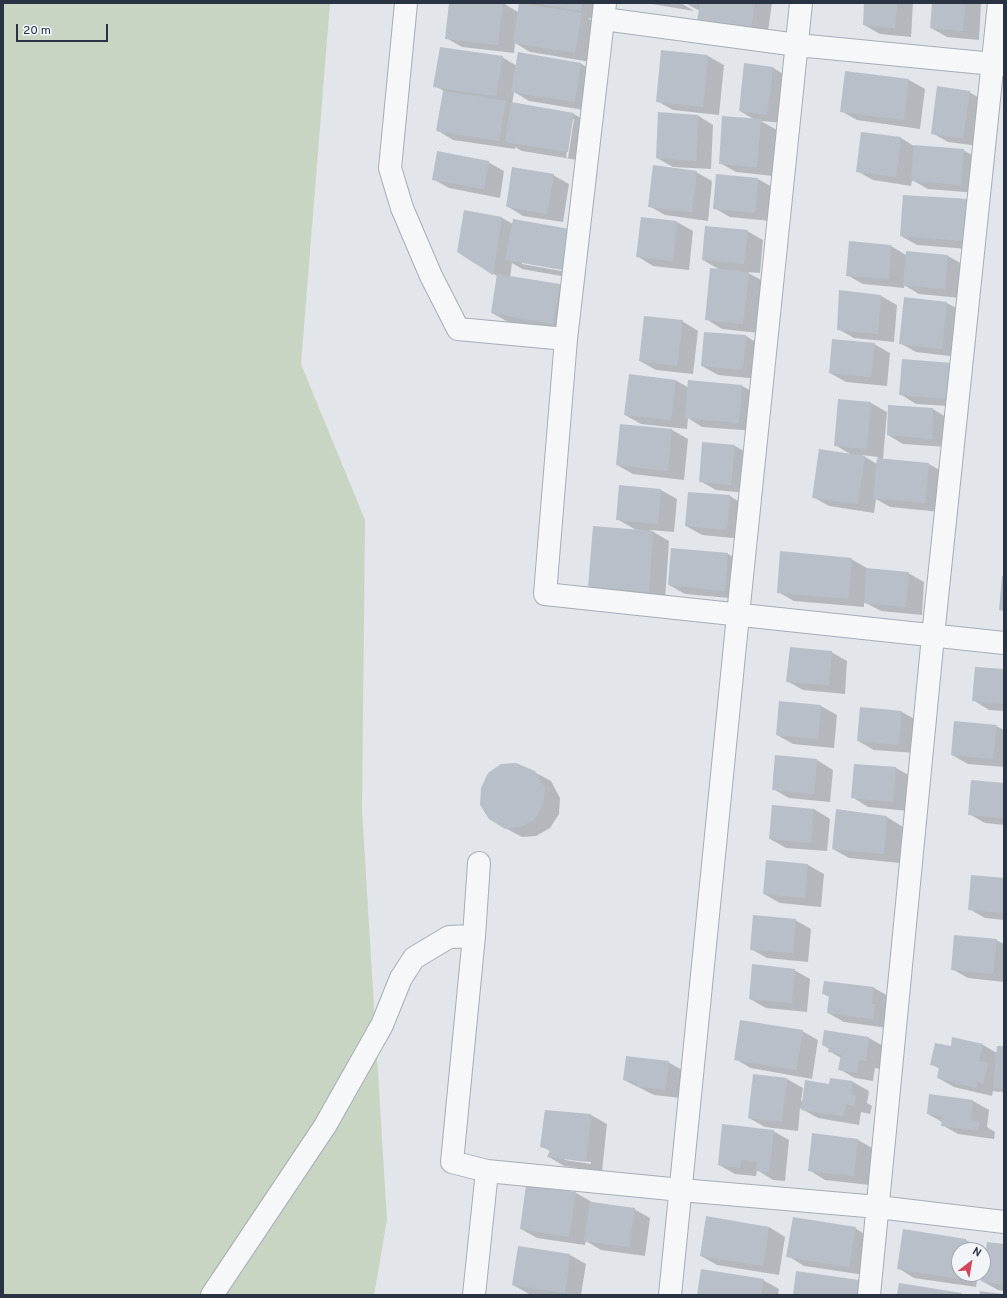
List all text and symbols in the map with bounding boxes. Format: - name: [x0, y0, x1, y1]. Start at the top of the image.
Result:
- scale bar: [18, 16, 110, 42]
- text: 20 m: [23, 23, 51, 39]
- north arrow: [951, 1242, 991, 1282]
- text: N: [970, 1245, 984, 1261]

